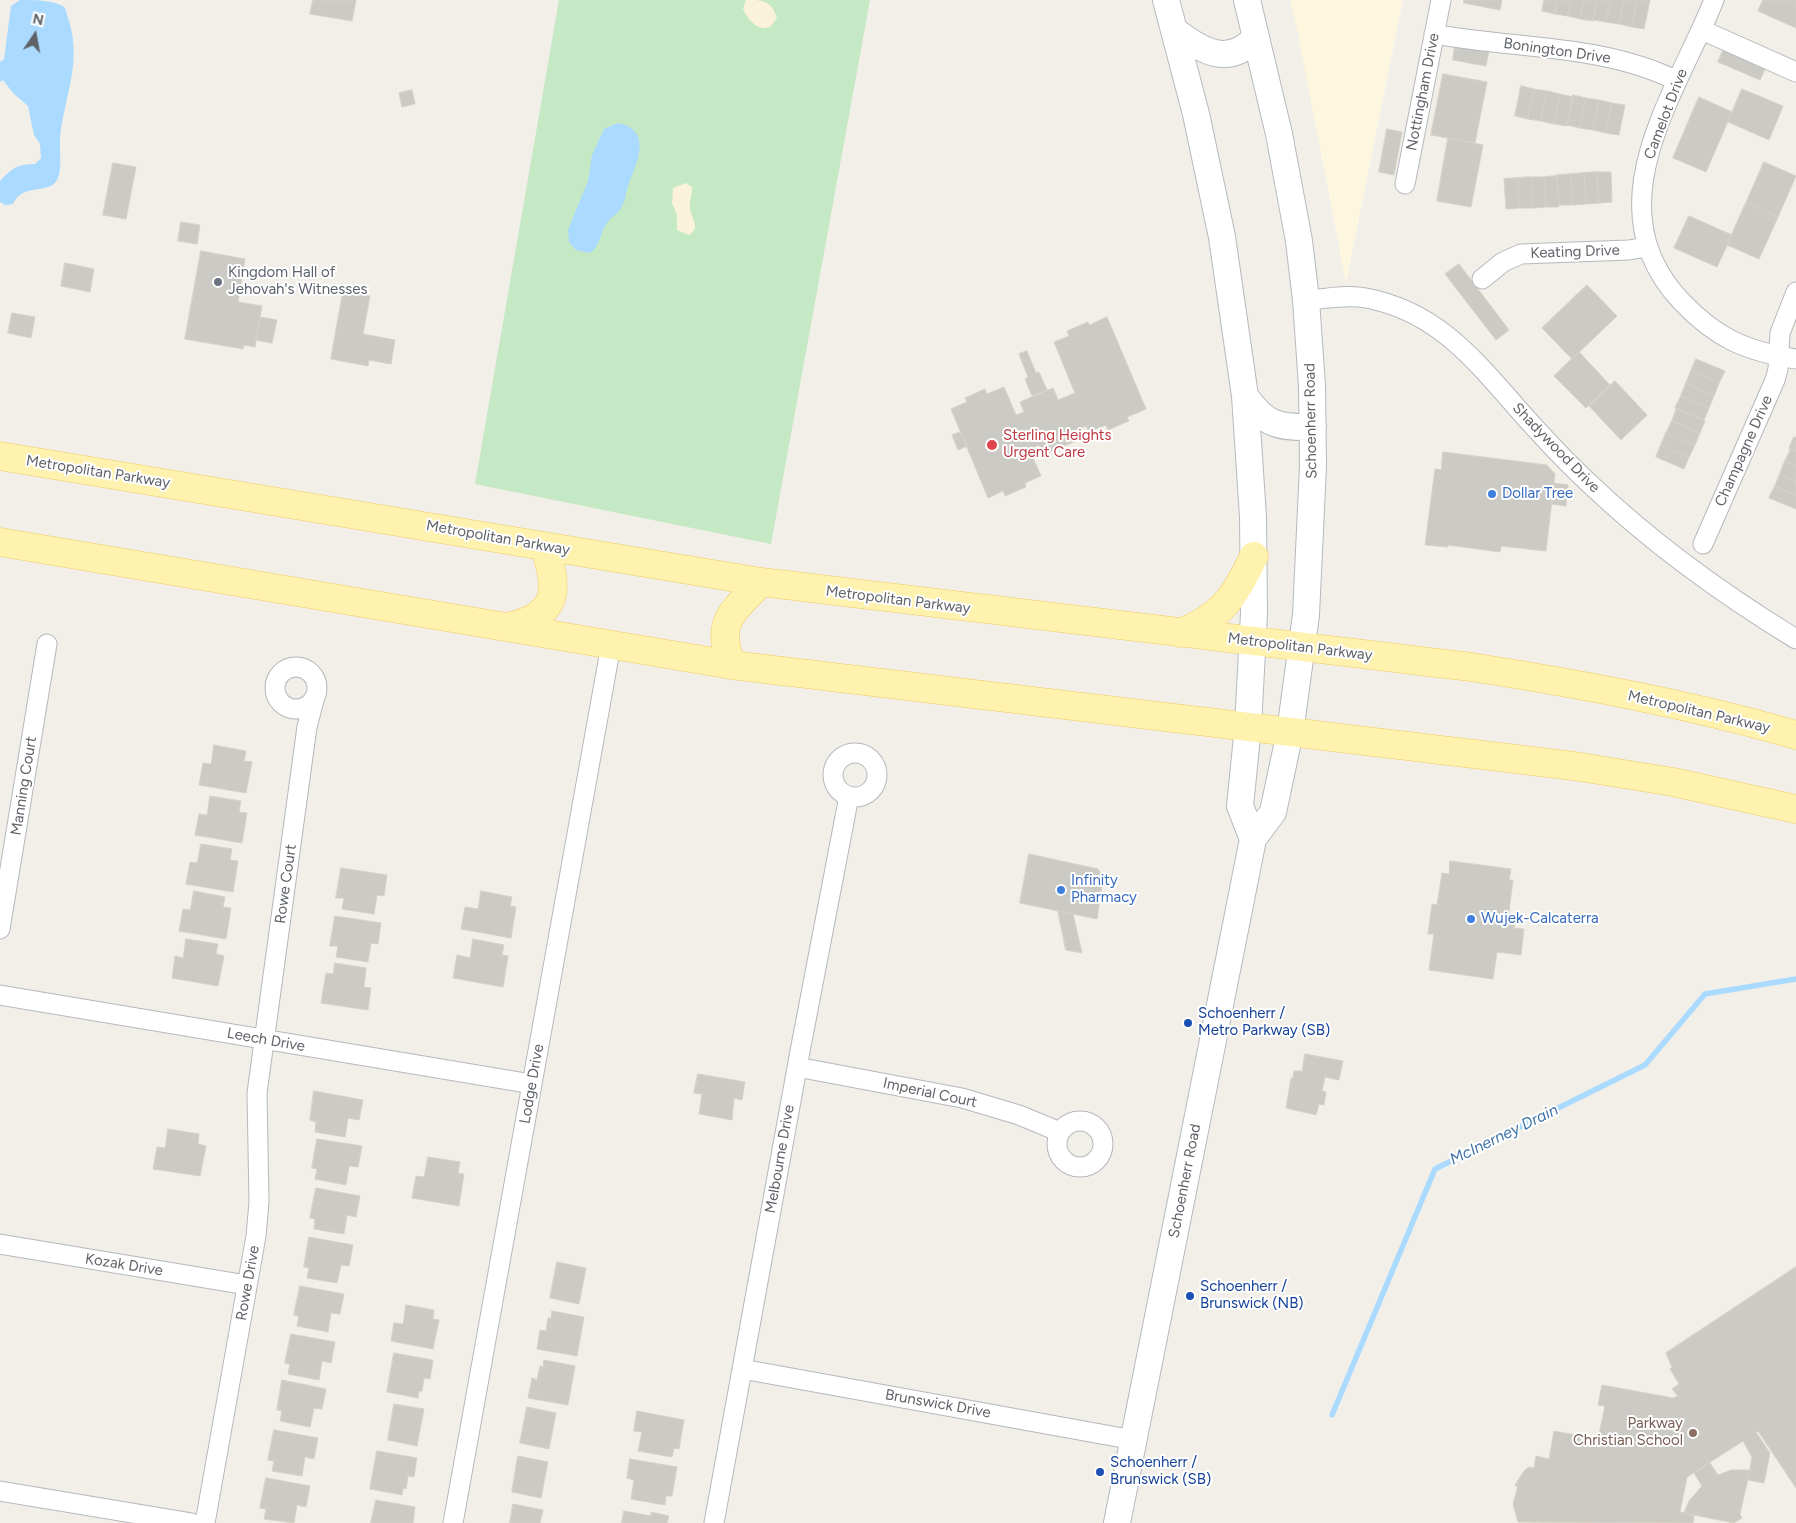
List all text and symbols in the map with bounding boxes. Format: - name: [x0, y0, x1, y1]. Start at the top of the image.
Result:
- north arrow: [10, 10, 60, 60]
- text: N: [31, 10, 45, 29]
- street label: Nottingham Drive: [1403, 32, 1443, 152]
- street label: Bonington Drive: [1502, 35, 1612, 67]
- street label: Camelot Drive: [1640, 66, 1692, 162]
- street label: Keating Drive: [1530, 241, 1620, 263]
- place label: Kingdom Hall of Jehovah's Witnesses: [228, 264, 367, 299]
- marker: Kingdom Hall of Jehovah's Witnesses: [212, 276, 224, 288]
- street label: Schoenherr Road: [1301, 363, 1321, 479]
- street label: Champagne Drive: [1711, 393, 1777, 509]
- street label: Shadywood Drive: [1509, 399, 1603, 497]
- place label: Sterling Heights Urgent Care: [1003, 427, 1112, 462]
- marker: Sterling Heights Urgent Care: [985, 438, 999, 452]
- street label: Metropolitan Parkway: [25, 452, 171, 492]
- place label: Dollar Tree: [1502, 485, 1573, 503]
- marker: Dollar Tree: [1486, 488, 1498, 500]
- street label: Metropolitan Parkway: [425, 516, 571, 560]
- street label: Metropolitan Parkway: [825, 582, 971, 618]
- street label: Metropolitan Parkway: [1227, 629, 1373, 665]
- street label: Metropolitan Parkway: [1626, 687, 1772, 737]
- street label: Manning Court: [7, 735, 41, 837]
- street label: Rowe Court: [272, 843, 300, 925]
- place label: Infinity Pharmacy: [1071, 872, 1137, 907]
- marker: Infinity Pharmacy: [1055, 884, 1067, 896]
- place label: Wujek-Calcaterra: [1481, 910, 1599, 928]
- marker: Wujek-Calcaterra: [1465, 913, 1477, 925]
- place label: Schoenherr / Metro Parkway (SB): [1198, 1005, 1330, 1040]
- marker: Schoenherr / Metro Parkway (SB): [1182, 1017, 1194, 1029]
- street label: Leech Drive: [226, 1024, 306, 1056]
- street label: Lodge Drive: [516, 1043, 548, 1125]
- street label: Imperial Court: [881, 1074, 979, 1112]
- water label: McInerney Drain: [1447, 1100, 1561, 1170]
- street label: Melbourne Drive: [762, 1103, 798, 1215]
- street label: Schoenherr Road: [1165, 1122, 1205, 1240]
- street label: Rowe Drive: [233, 1244, 263, 1322]
- street label: Kozak Drive: [84, 1250, 164, 1280]
- place label: Schoenherr / Brunswick (NB): [1200, 1278, 1304, 1313]
- marker: Schoenherr / Brunswick (NB): [1184, 1290, 1196, 1302]
- street label: Brunswick Drive: [884, 1386, 992, 1422]
- place label: Parkway Christian School: [1573, 1415, 1683, 1450]
- marker: Parkway Christian School: [1687, 1427, 1699, 1439]
- place label: Schoenherr / Brunswick (SB): [1110, 1454, 1211, 1489]
- marker: Schoenherr / Brunswick (SB): [1094, 1466, 1106, 1478]

